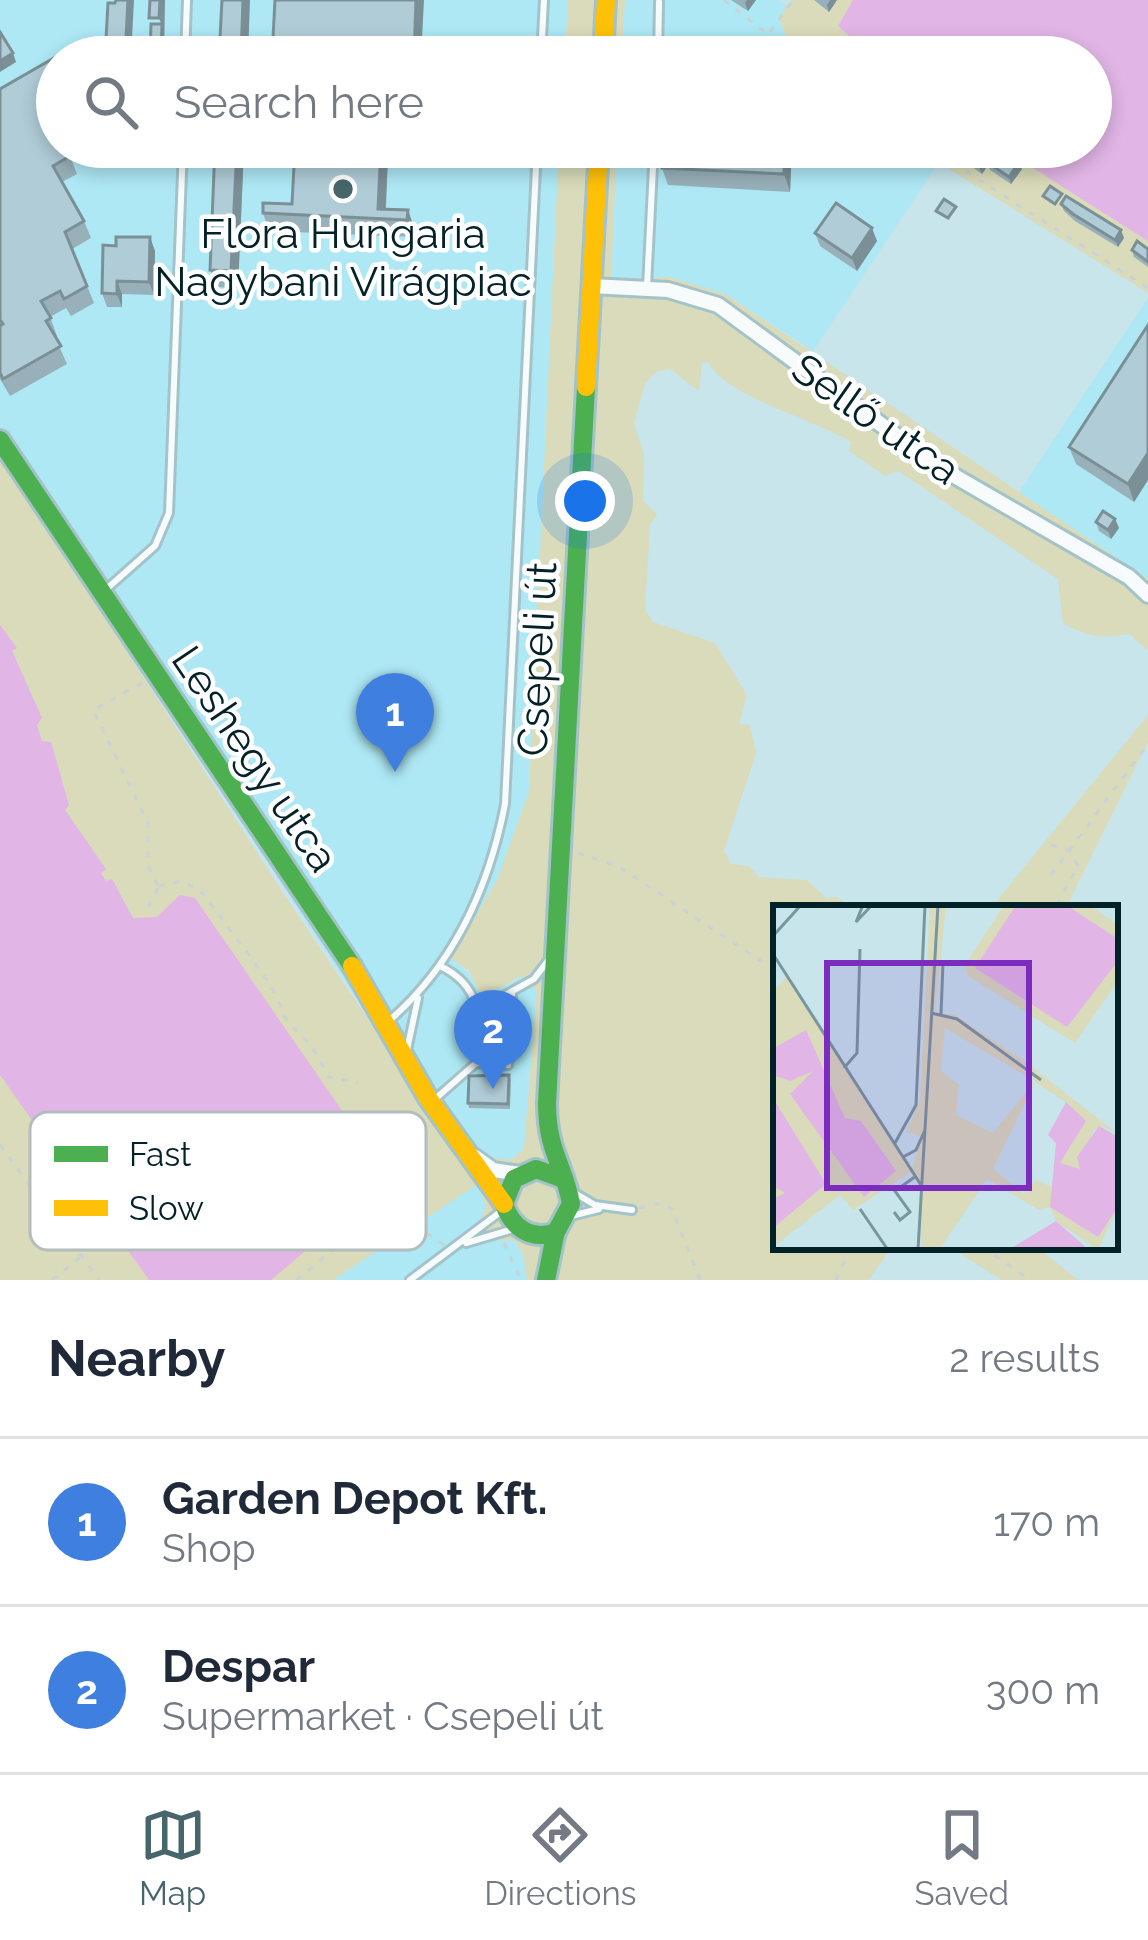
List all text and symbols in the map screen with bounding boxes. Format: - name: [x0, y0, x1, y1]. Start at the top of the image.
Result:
- search box: [36, 36, 1112, 168]
- icon: search: [78, 69, 144, 135]
- text: Search here: [174, 76, 424, 129]
- marker: Flora Hungaria Nagybani Virágpiac: [330, 176, 356, 202]
- place label: Flora Hungaria Nagybani Virágpiac: [154, 209, 532, 306]
- street label: Sellő utca: [783, 343, 969, 495]
- your location: [555, 471, 615, 531]
- street label: Csepeli út: [507, 561, 567, 757]
- street label: Leshegy utca: [162, 637, 348, 881]
- pin: 1: [356, 673, 434, 772]
- inset map: [773, 905, 1118, 1250]
- pin: 2: [454, 990, 532, 1089]
- legend: [30, 1112, 426, 1250]
- text: Fast: [129, 1135, 191, 1174]
- text: Slow: [129, 1189, 204, 1228]
- text: Nearby: [48, 1328, 225, 1388]
- text: 2 results: [949, 1335, 1100, 1381]
- text: Garden Depot Kft.: [162, 1472, 548, 1525]
- text: 1: [77, 1499, 97, 1545]
- text: 170 m: [993, 1499, 1100, 1545]
- text: Shop: [162, 1525, 256, 1571]
- text: Despar: [162, 1640, 315, 1693]
- text: 2: [76, 1667, 98, 1713]
- text: 300 m: [986, 1667, 1100, 1713]
- text: Supermarket · Csepeli út: [162, 1693, 604, 1739]
- tab: Map: [139, 1802, 206, 1913]
- tab: Directions: [484, 1802, 637, 1913]
- tab: Saved: [915, 1802, 1009, 1913]

